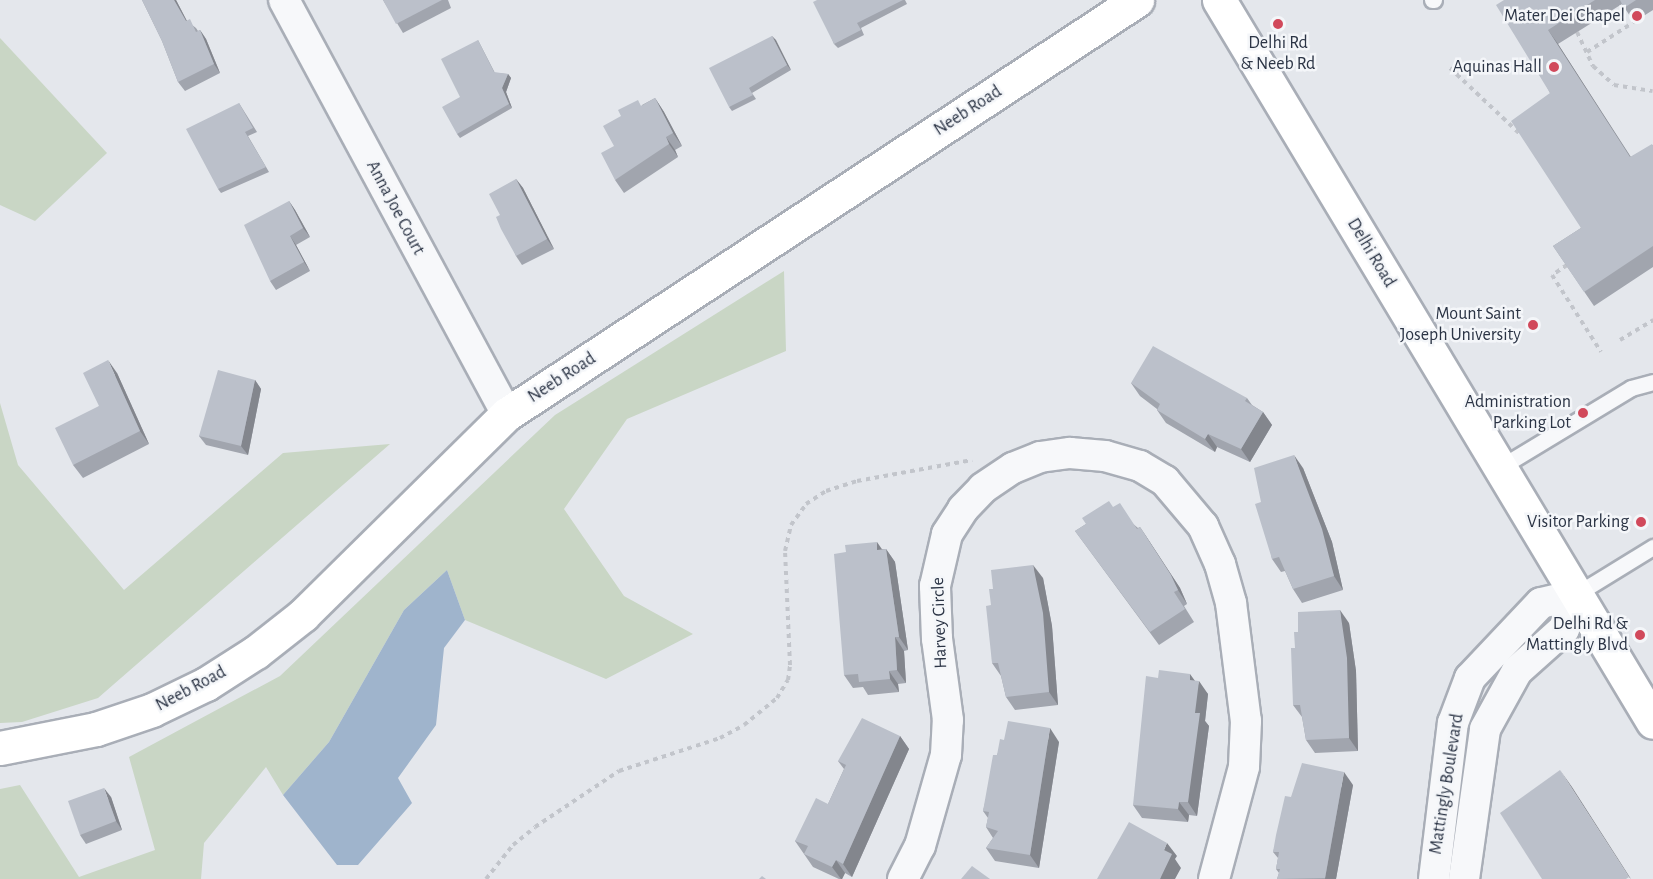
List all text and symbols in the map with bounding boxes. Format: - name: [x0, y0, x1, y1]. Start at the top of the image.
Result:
- place label: Mater Dei Chapel: [1504, 5, 1625, 27]
- marker: Mater Dei Chapel: [1630, 9, 1644, 23]
- marker: Delhi Rd & Neeb Rd: [1271, 17, 1285, 31]
- place label: Delhi Rd & Neeb Rd: [1241, 33, 1315, 76]
- place label: Aquinas Hall: [1453, 56, 1542, 78]
- marker: Aquinas Hall: [1547, 60, 1561, 74]
- street label: Neeb Road: [930, 81, 1006, 141]
- street label: Anna Joe Court: [361, 157, 429, 259]
- street label: Delhi Road: [1342, 214, 1400, 292]
- place label: Mount Saint Joseph University: [1400, 304, 1521, 346]
- marker: Mount Saint Joseph University: [1526, 318, 1540, 332]
- street label: Neeb Road: [524, 348, 600, 408]
- place label: Administration Parking Lot: [1465, 392, 1571, 434]
- marker: Administration Parking Lot: [1576, 406, 1590, 420]
- place label: Visitor Parking: [1527, 511, 1629, 533]
- marker: Visitor Parking: [1634, 515, 1648, 529]
- street label: Harvey Circle: [928, 577, 952, 669]
- place label: Delhi Rd & Mattingly Blvd: [1526, 614, 1628, 656]
- marker: Delhi Rd & Mattingly Blvd: [1633, 628, 1647, 642]
- street label: Neeb Road: [152, 661, 230, 717]
- street label: Mattingly Boulevard: [1425, 712, 1469, 856]

